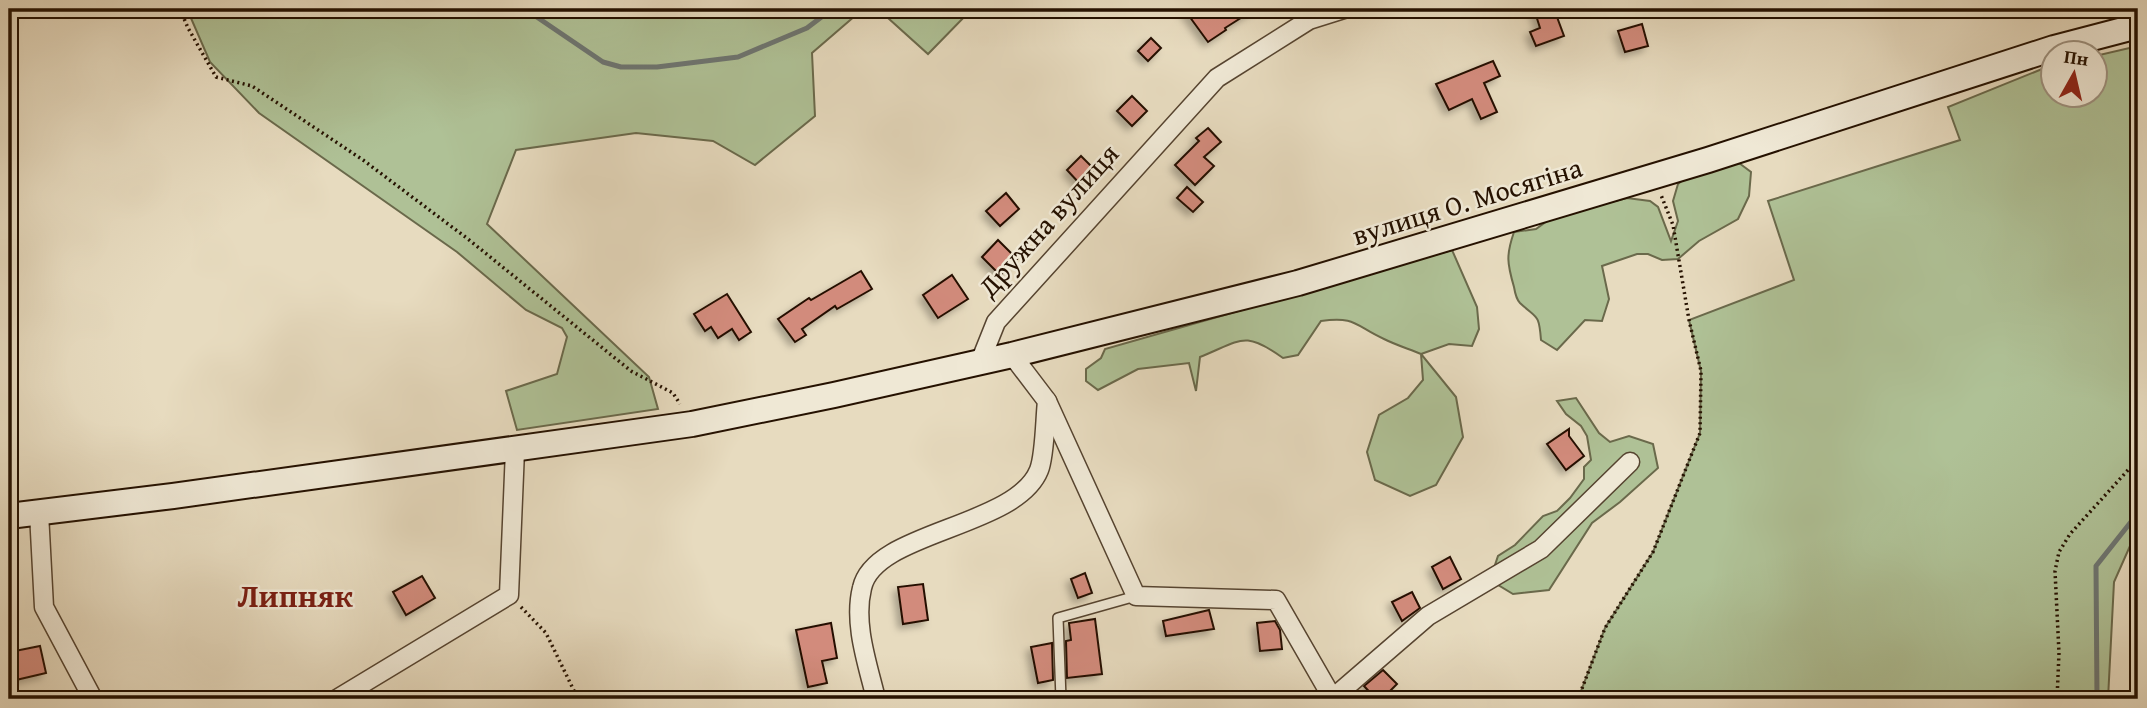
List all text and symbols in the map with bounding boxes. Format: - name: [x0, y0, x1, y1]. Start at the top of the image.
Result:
- north arrow: [2038, 38, 2108, 108]
- text: Пн: [2062, 42, 2091, 73]
- street label: Дружна вулиця: [967, 134, 1128, 306]
- street label: вулиця О. Мосягіна: [1347, 146, 1587, 255]
- district label: Липняк: [237, 572, 353, 619]

